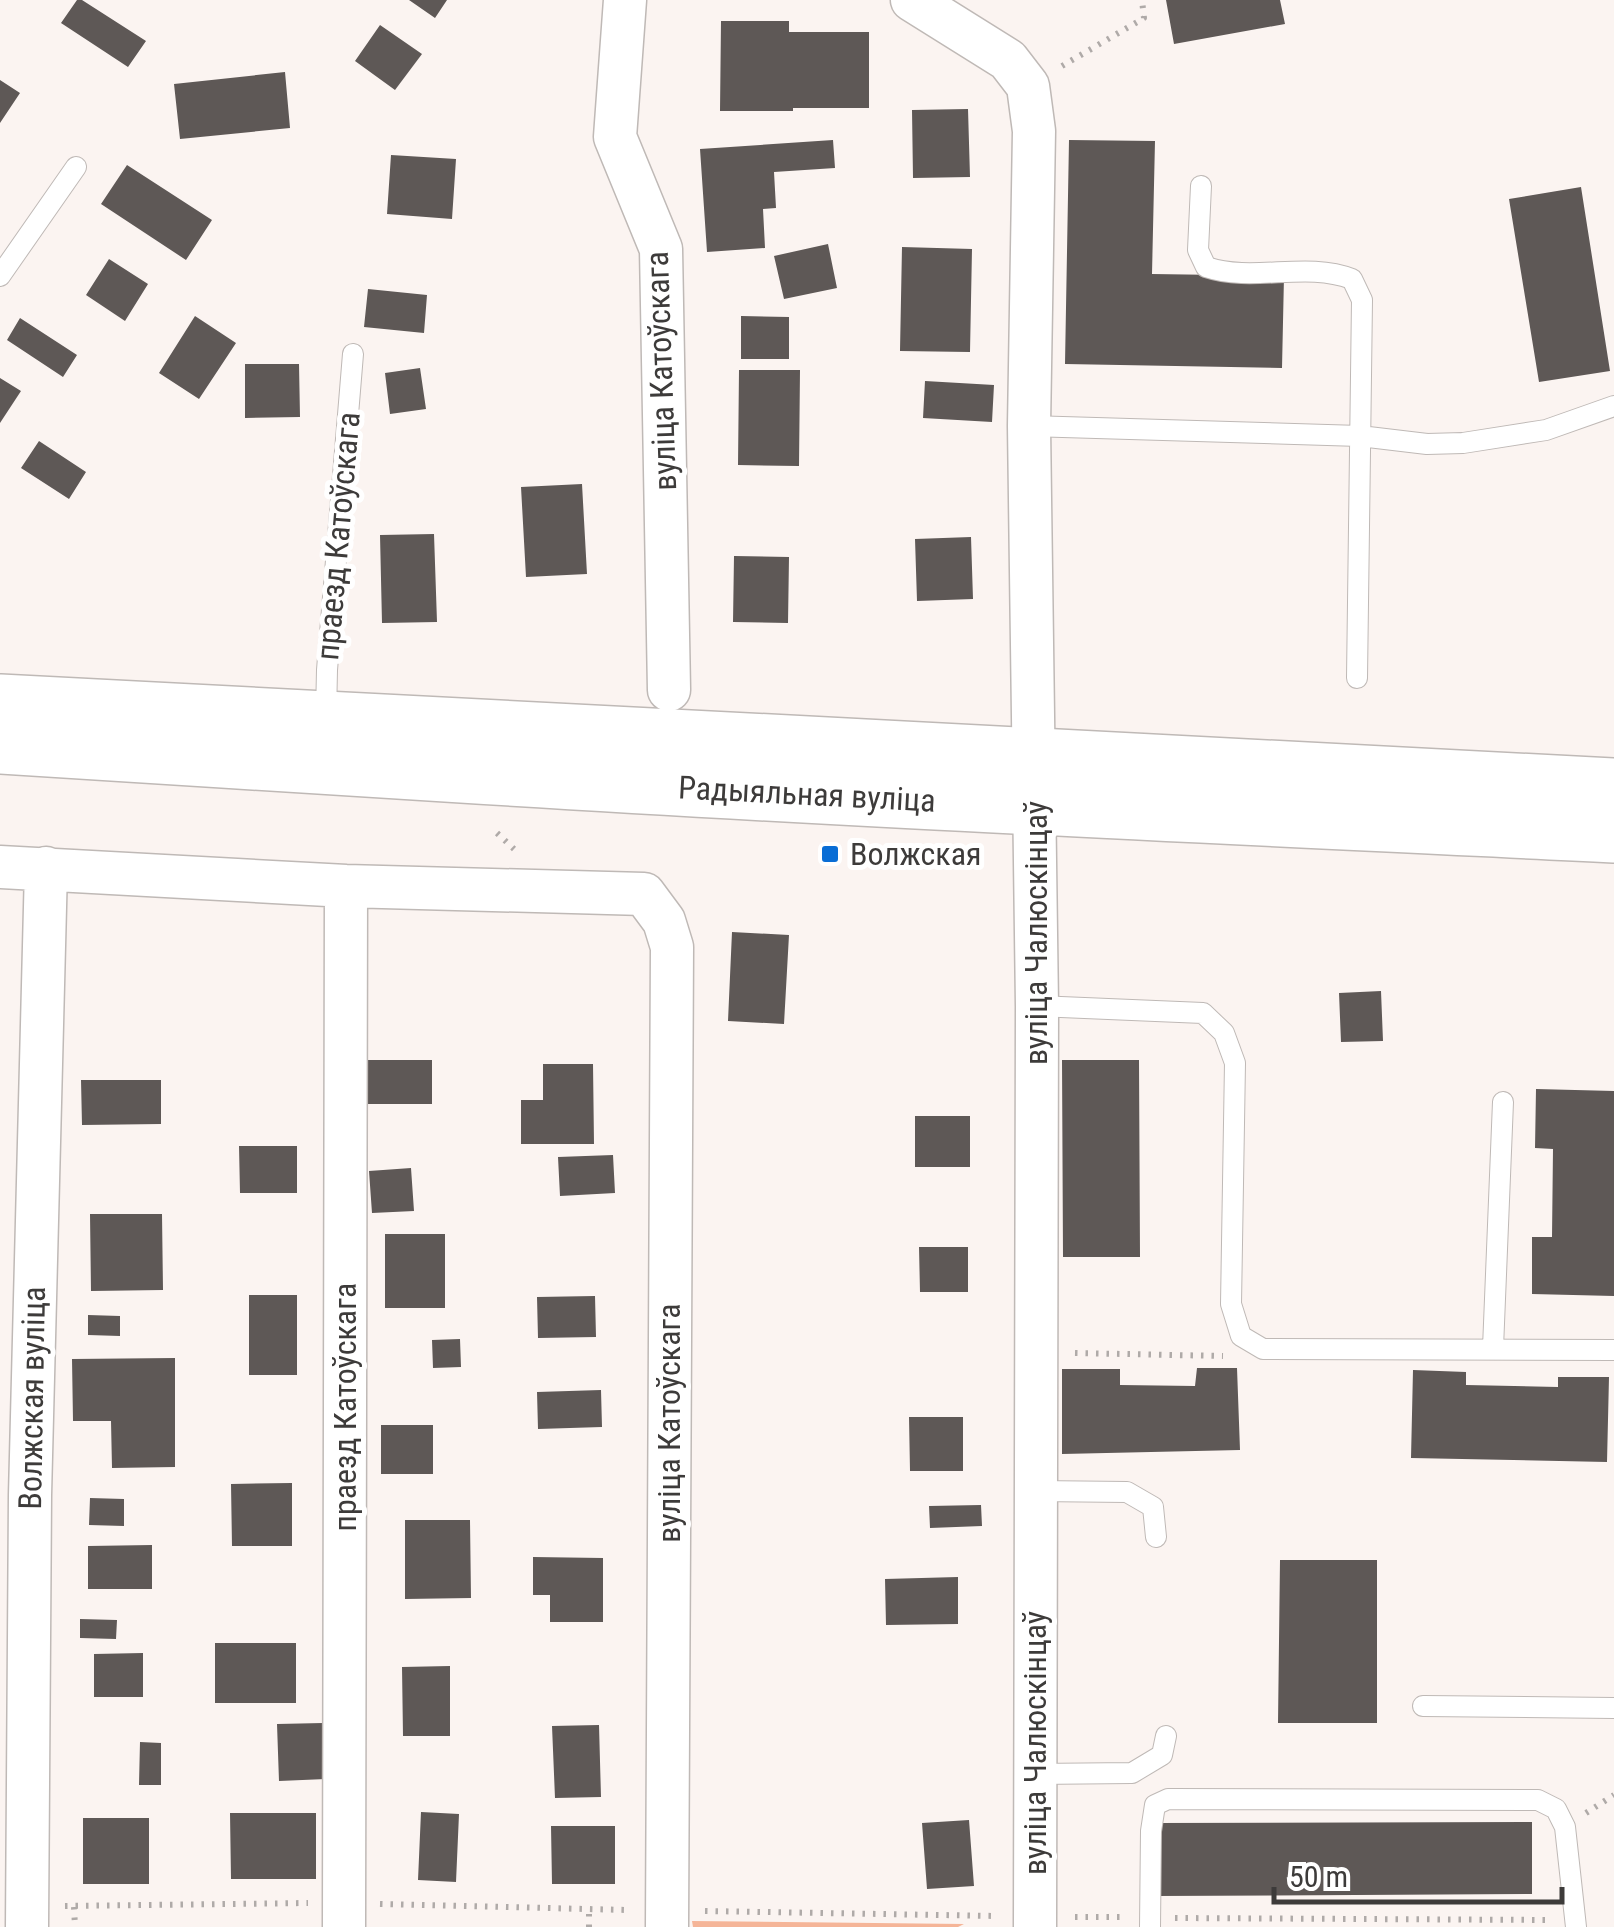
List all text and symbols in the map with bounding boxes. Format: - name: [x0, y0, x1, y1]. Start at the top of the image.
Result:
- street label: вуліца Катоўскага: [638, 251, 684, 491]
- street label: праезд Катоўскага: [308, 410, 368, 662]
- street label: Радыяльная вуліца: [677, 768, 937, 820]
- street label: вуліца Чалюскінцаў: [1017, 801, 1055, 1065]
- place label: Волжская: [850, 835, 981, 873]
- marker: Волжская: [819, 843, 841, 865]
- street label: праезд Катоўскага: [326, 1283, 364, 1531]
- street label: Волжская вуліца: [11, 1286, 53, 1510]
- street label: вуліца Катоўскага: [650, 1303, 688, 1543]
- street label: вуліца Чалюскінцаў: [1016, 1611, 1054, 1875]
- scale bar: [1274, 1842, 1562, 1904]
- text: 50 m: [1289, 1859, 1348, 1894]

